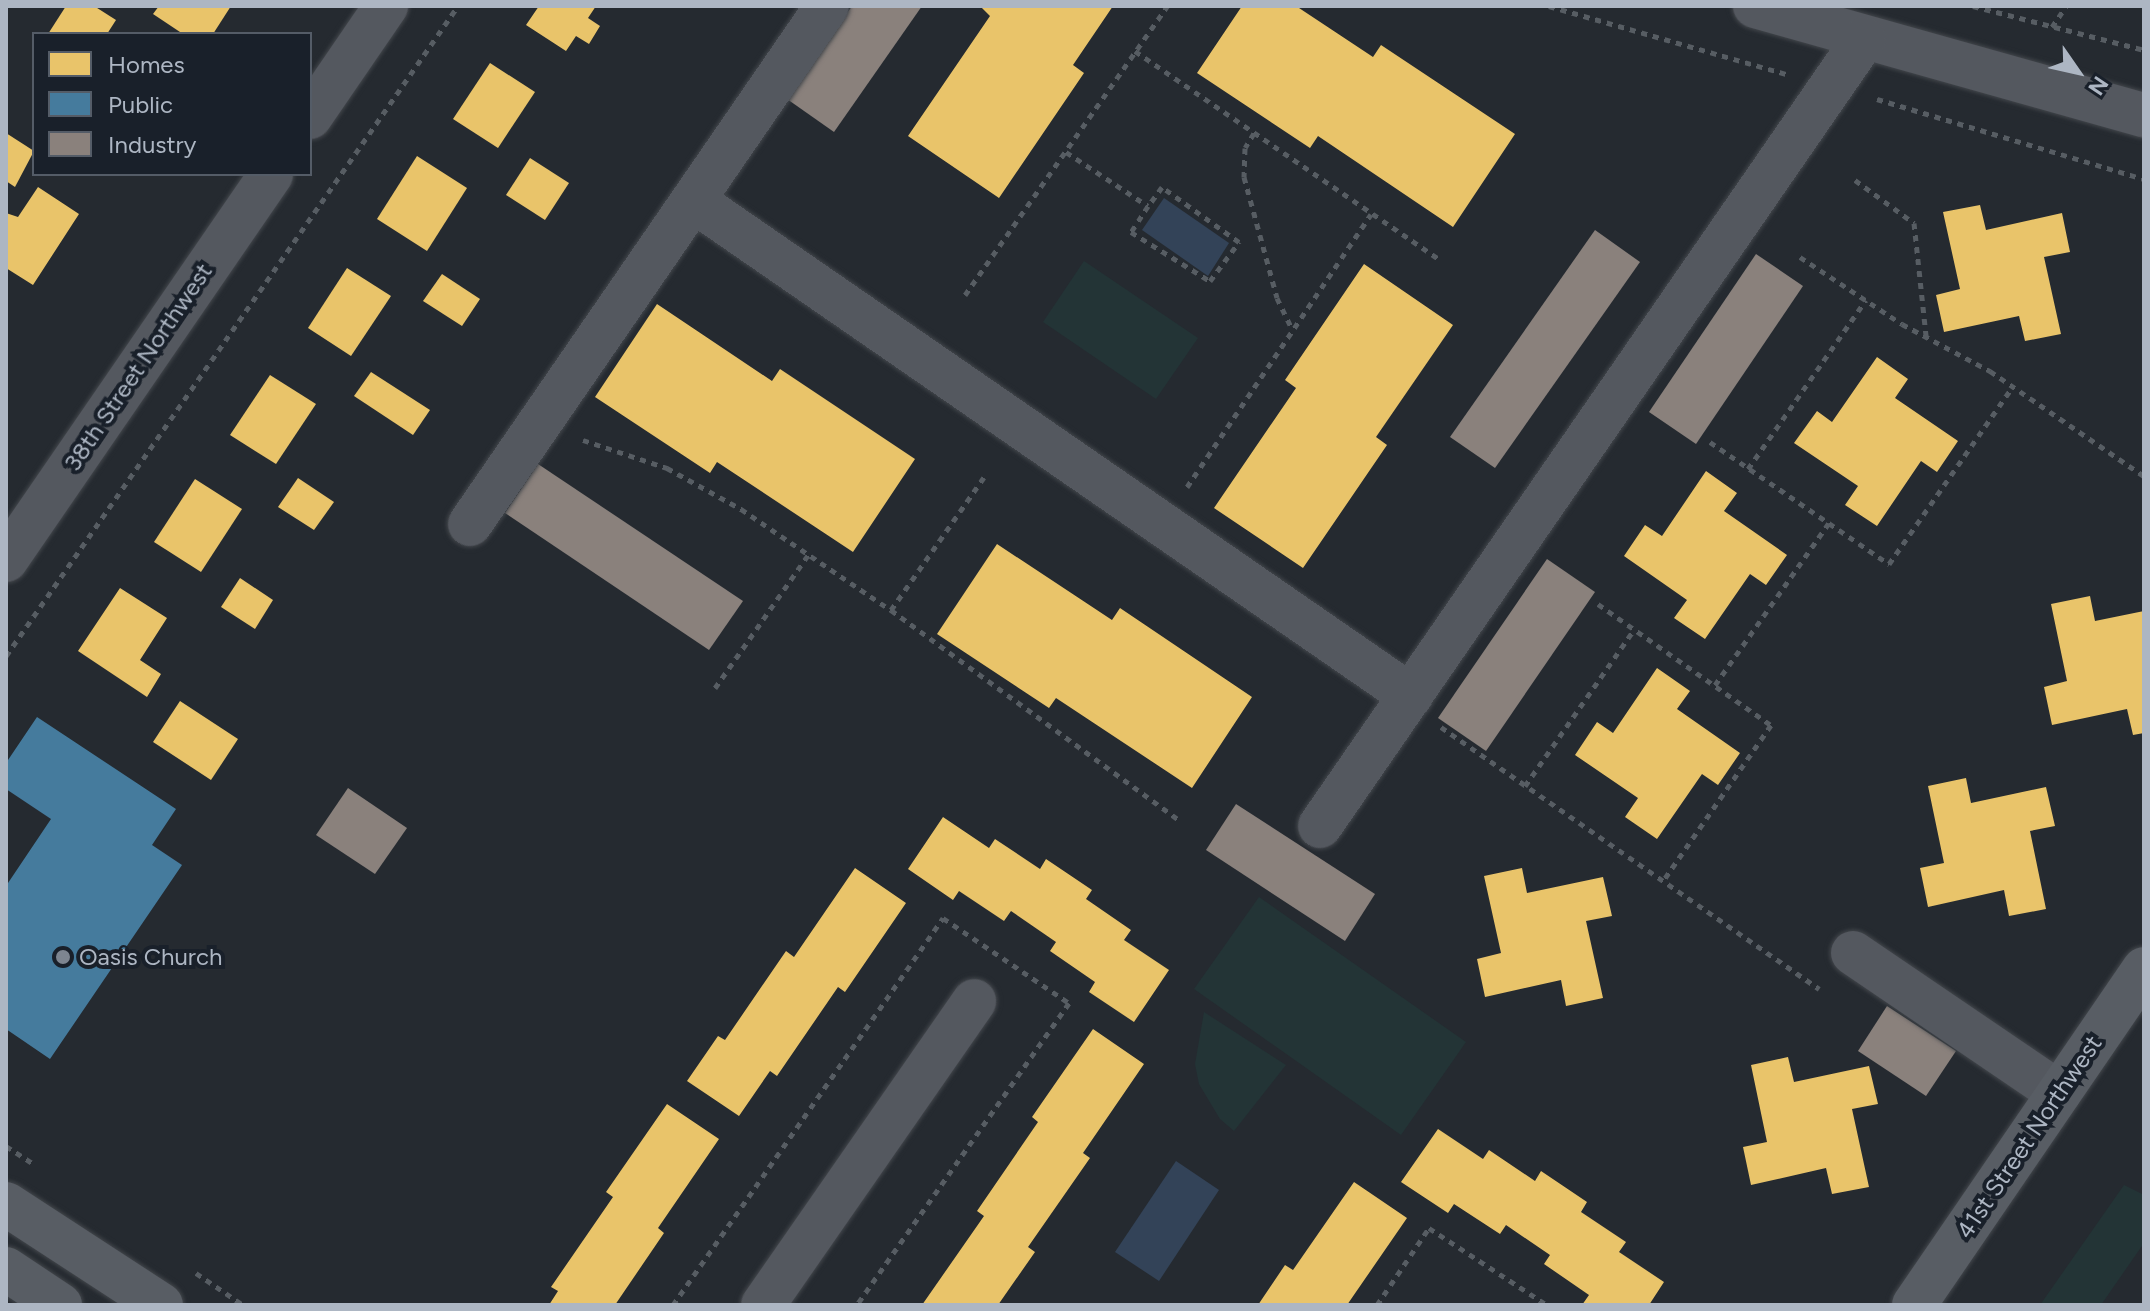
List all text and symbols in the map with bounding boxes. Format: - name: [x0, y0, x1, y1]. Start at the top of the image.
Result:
- legend: [32, 32, 312, 176]
- north arrow: [2038, 32, 2118, 112]
- text: Homes: [108, 50, 185, 79]
- text: N: [2082, 71, 2114, 100]
- text: Public: [108, 90, 173, 119]
- text: Industry: [108, 130, 196, 159]
- street label: 38th Street Northwest: [58, 258, 218, 476]
- place label: Oasis Church: [79, 943, 222, 971]
- marker: Oasis Church: [54, 948, 72, 966]
- street label: 41st Street Northwest: [1950, 1030, 2108, 1244]

